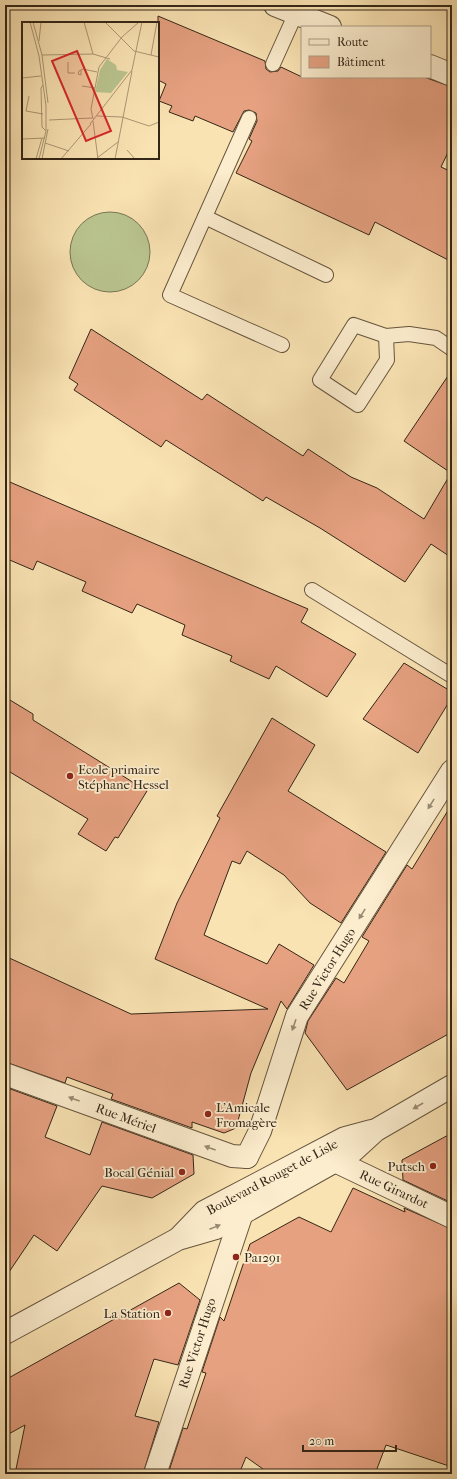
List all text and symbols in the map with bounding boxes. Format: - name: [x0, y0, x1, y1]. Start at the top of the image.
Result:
- inset map: [22, 22, 159, 159]
- legend: [301, 26, 431, 78]
- text: Route: [337, 35, 369, 49]
- text: Bâtiment: [337, 55, 386, 69]
- place label: Ecole primaire Stéphane Hessel: [78, 762, 169, 792]
- marker: Ecole primaire Stéphane Hessel: [65, 771, 75, 781]
- one-way arrow: [427, 799, 435, 809]
- one-way arrow: [358, 908, 365, 920]
- street label: Rue Victor Hugo: [296, 925, 359, 1013]
- one-way arrow: [291, 1019, 297, 1031]
- one-way arrow: [68, 1096, 80, 1102]
- street label: Rue Mériel: [94, 1100, 159, 1136]
- place label: L'Amicale Fromagère: [216, 1100, 278, 1130]
- one-way arrow: [412, 1102, 424, 1109]
- marker: L'Amicale Fromagère: [203, 1109, 213, 1119]
- street label: Boulevard Rouget de Lisle: [204, 1136, 341, 1218]
- one-way arrow: [203, 1145, 215, 1151]
- place label: Putsch: [387, 1159, 426, 1174]
- marker: Putsch: [428, 1161, 438, 1171]
- place label: Bocal Génial: [104, 1165, 174, 1180]
- marker: Bocal Génial: [177, 1167, 187, 1177]
- street label: Rue Girardot: [357, 1167, 431, 1212]
- one-way arrow: [209, 1224, 221, 1231]
- place label: Pa1291: [244, 1250, 281, 1265]
- marker: Pa1291: [231, 1252, 241, 1262]
- street label: Rue Victor Hugo: [175, 1296, 219, 1390]
- place label: La Station: [104, 1306, 160, 1321]
- marker: La Station: [163, 1308, 173, 1318]
- scale bar: [303, 1427, 396, 1453]
- text: 20 m: [309, 1434, 334, 1448]

